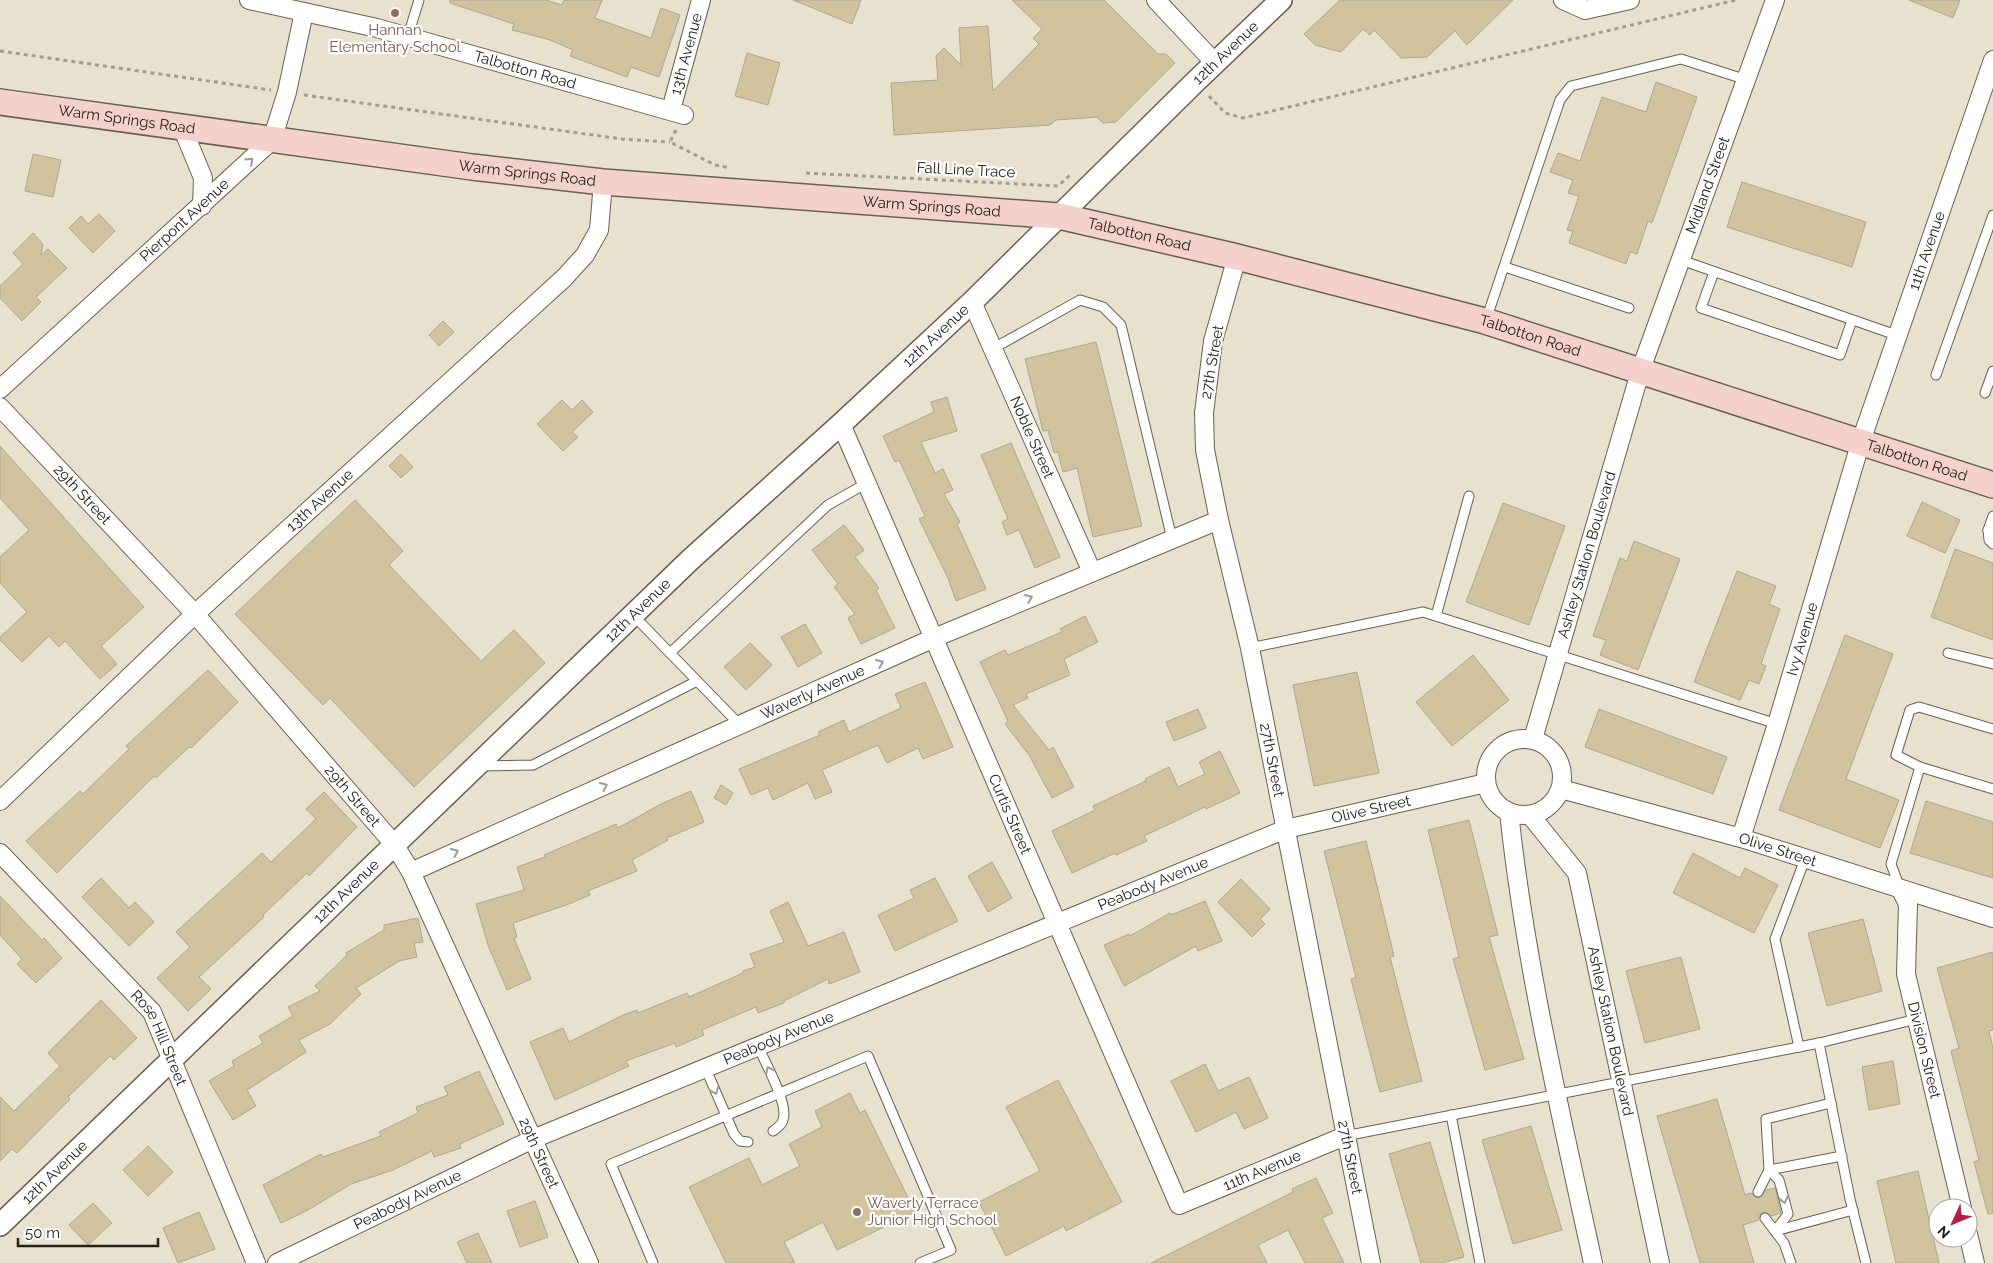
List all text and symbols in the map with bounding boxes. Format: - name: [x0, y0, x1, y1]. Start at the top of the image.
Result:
- marker: Hannan Elementary School: [389, 7, 401, 19]
- street label: 13th Avenue: [666, 11, 706, 97]
- street label: 12th Avenue: [1189, 17, 1262, 88]
- place label: Hannan Elementary School: [329, 21, 462, 56]
- street label: Talbotton Road: [472, 47, 578, 93]
- street label: Warm Springs Road: [57, 101, 196, 138]
- street label: Midland Street: [1682, 134, 1734, 236]
- street label: Warm Springs Road: [457, 156, 597, 190]
- one-way arrow: [244, 158, 253, 167]
- street label: Fall Line Trace: [916, 158, 1016, 182]
- street label: Pierpont Avenue: [136, 175, 233, 266]
- street label: Warm Springs Road: [862, 192, 1001, 221]
- street label: 11th Avenue: [1905, 209, 1949, 293]
- street label: Talbotton Road: [1086, 214, 1193, 255]
- street label: 12th Avenue: [899, 300, 973, 371]
- street label: Talbotton Road: [1478, 311, 1583, 360]
- street label: 27th Street: [1197, 323, 1227, 401]
- street label: Noble Street: [1006, 393, 1058, 481]
- street label: Talbotton Road: [1864, 436, 1970, 485]
- street label: 29th Street: [50, 461, 115, 528]
- street label: 13th Avenue: [283, 465, 357, 535]
- street label: Ashley Station Boulevard: [1554, 469, 1620, 640]
- street label: 12th Avenue: [601, 574, 675, 646]
- one-way arrow: [1024, 594, 1033, 605]
- street label: Ivy Avenue: [1783, 600, 1822, 678]
- one-way arrow: [875, 658, 884, 669]
- street label: Waverly Avenue: [758, 661, 868, 723]
- street label: 27th Street: [1256, 721, 1288, 798]
- street label: 29th Street: [321, 761, 384, 831]
- street label: Curtis Street: [985, 771, 1035, 857]
- one-way arrow: [598, 783, 607, 793]
- street label: Olive Street: [1330, 792, 1412, 827]
- street label: Olive Street: [1736, 829, 1819, 870]
- one-way arrow: [450, 848, 459, 859]
- street label: Peabody Avenue: [1095, 853, 1211, 914]
- street label: 12th Avenue: [310, 855, 383, 927]
- street label: Ashley Station Boulevard: [1584, 944, 1637, 1117]
- street label: Rose Hill Street: [127, 986, 191, 1088]
- street label: Division Street: [1904, 1000, 1945, 1100]
- street label: Peabody Avenue: [721, 1007, 836, 1069]
- one-way arrow: [764, 1066, 775, 1075]
- one-way arrow: [708, 1086, 719, 1095]
- street label: 29th Street: [515, 1115, 563, 1191]
- street label: 27th Street: [1334, 1119, 1366, 1196]
- street label: 12th Avenue: [18, 1136, 91, 1208]
- street label: 11th Avenue: [1220, 1146, 1304, 1195]
- street label: Peabody Avenue: [351, 1166, 464, 1234]
- place label: Waverly Terrace Junior High School: [867, 1194, 998, 1229]
- one-way arrow: [1778, 1196, 1789, 1205]
- north arrow: [1928, 1198, 1978, 1248]
- marker: Waverly Terrace Junior High School: [851, 1206, 863, 1218]
- scale bar: [18, 1216, 158, 1248]
- text: N: [1934, 1223, 1953, 1241]
- text: 50 m: [25, 1224, 60, 1242]

